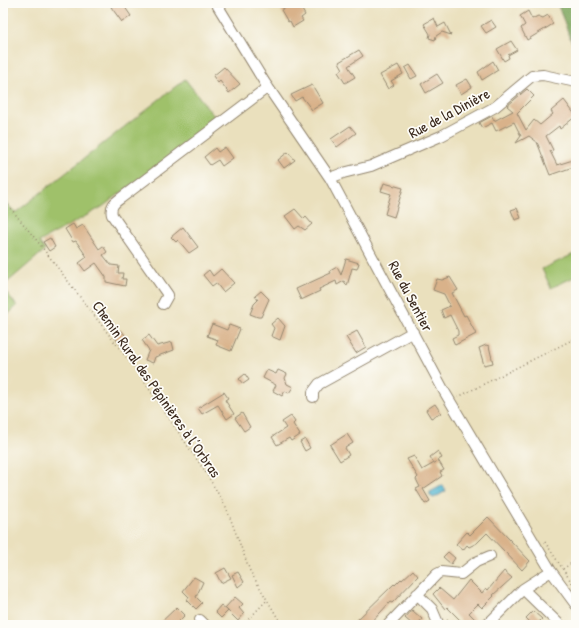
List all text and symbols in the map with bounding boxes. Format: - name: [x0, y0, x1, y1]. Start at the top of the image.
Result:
- street label: Rue de la Dinière: [405, 83, 493, 143]
- street label: Rue du Sentier: [384, 257, 439, 335]
- street label: Chemin Rural des Pépinières à l’Orbras: [88, 296, 226, 482]

